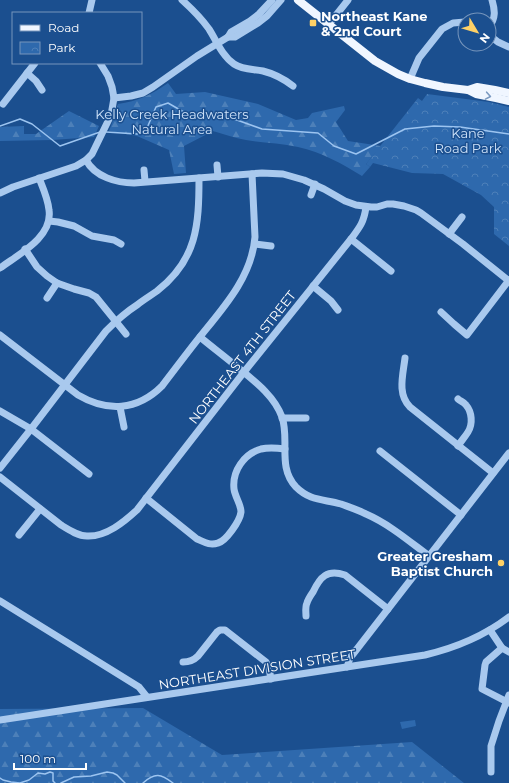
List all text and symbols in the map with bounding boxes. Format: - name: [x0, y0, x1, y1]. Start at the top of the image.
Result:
- place label: Northeast Kane & 2nd Court: [321, 8, 428, 39]
- legend: [12, 12, 142, 64]
- north arrow: [457, 12, 497, 52]
- marker: Northeast Kane & 2nd Court: [308, 18, 318, 28]
- text: Road: [48, 20, 79, 35]
- text: N: [477, 30, 493, 46]
- text: Park: [48, 40, 76, 55]
- one-way arrow: [485, 91, 491, 100]
- park label: Kelly Creek Headwaters Natural Area: [95, 106, 249, 137]
- park label: Kane Road Park: [434, 125, 502, 156]
- street label: NORTHEAST 4TH STREET: [185, 287, 299, 427]
- place label: Greater Gresham Baptist Church: [377, 548, 493, 579]
- marker: Greater Gresham Baptist Church: [496, 558, 506, 568]
- street label: NORTHEAST DIVISION STREET: [157, 645, 357, 692]
- scale bar: [14, 745, 86, 771]
- text: 100 m: [20, 751, 56, 766]

